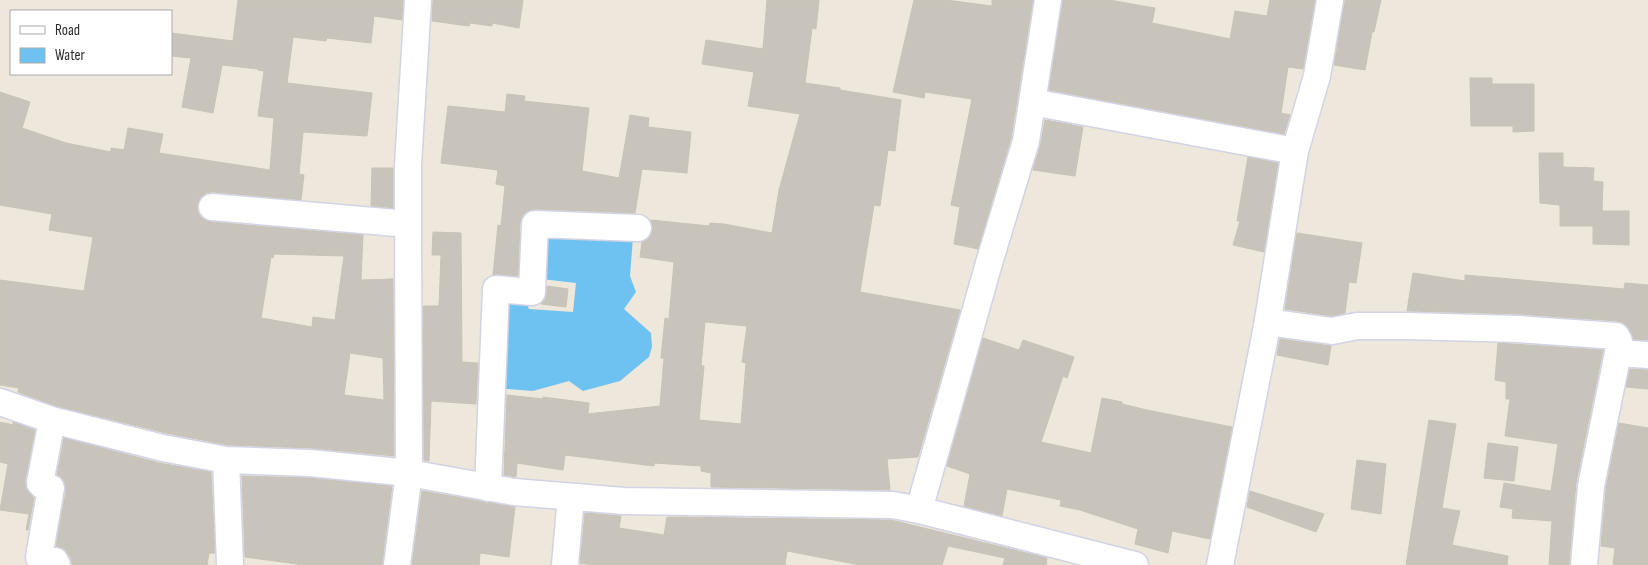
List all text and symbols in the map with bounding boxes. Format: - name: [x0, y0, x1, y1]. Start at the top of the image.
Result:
- legend: [10, 10, 172, 75]
- text: Road: [55, 21, 80, 40]
- text: Water: [55, 46, 86, 65]

